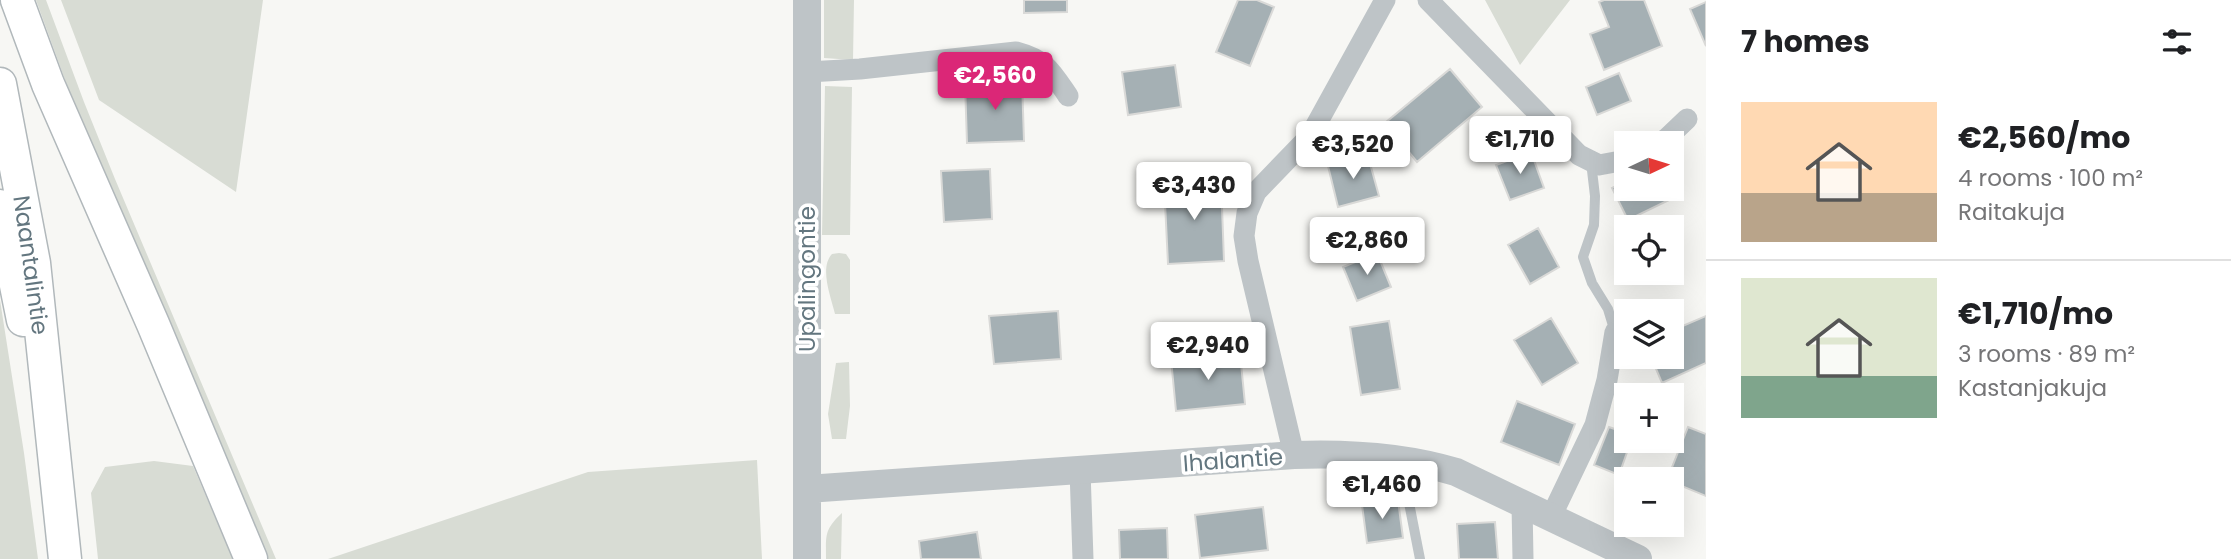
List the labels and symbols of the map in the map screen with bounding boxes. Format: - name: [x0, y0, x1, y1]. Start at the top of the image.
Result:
- pin: €2,560: [938, 52, 1052, 112]
- pin: €1,710: [1463, 116, 1577, 176]
- pin: €3,520: [1296, 122, 1410, 181]
- north arrow: [1614, 131, 1684, 201]
- pin: €3,430: [1137, 162, 1251, 222]
- street label: Naantalintie: [5, 193, 57, 337]
- street label: Upalingontie: [791, 206, 823, 352]
- pin: €2,860: [1310, 218, 1424, 277]
- pin: €2,940: [1151, 322, 1265, 382]
- street label: Ihalantie: [1182, 441, 1284, 479]
- pin: €1,460: [1325, 462, 1439, 521]

